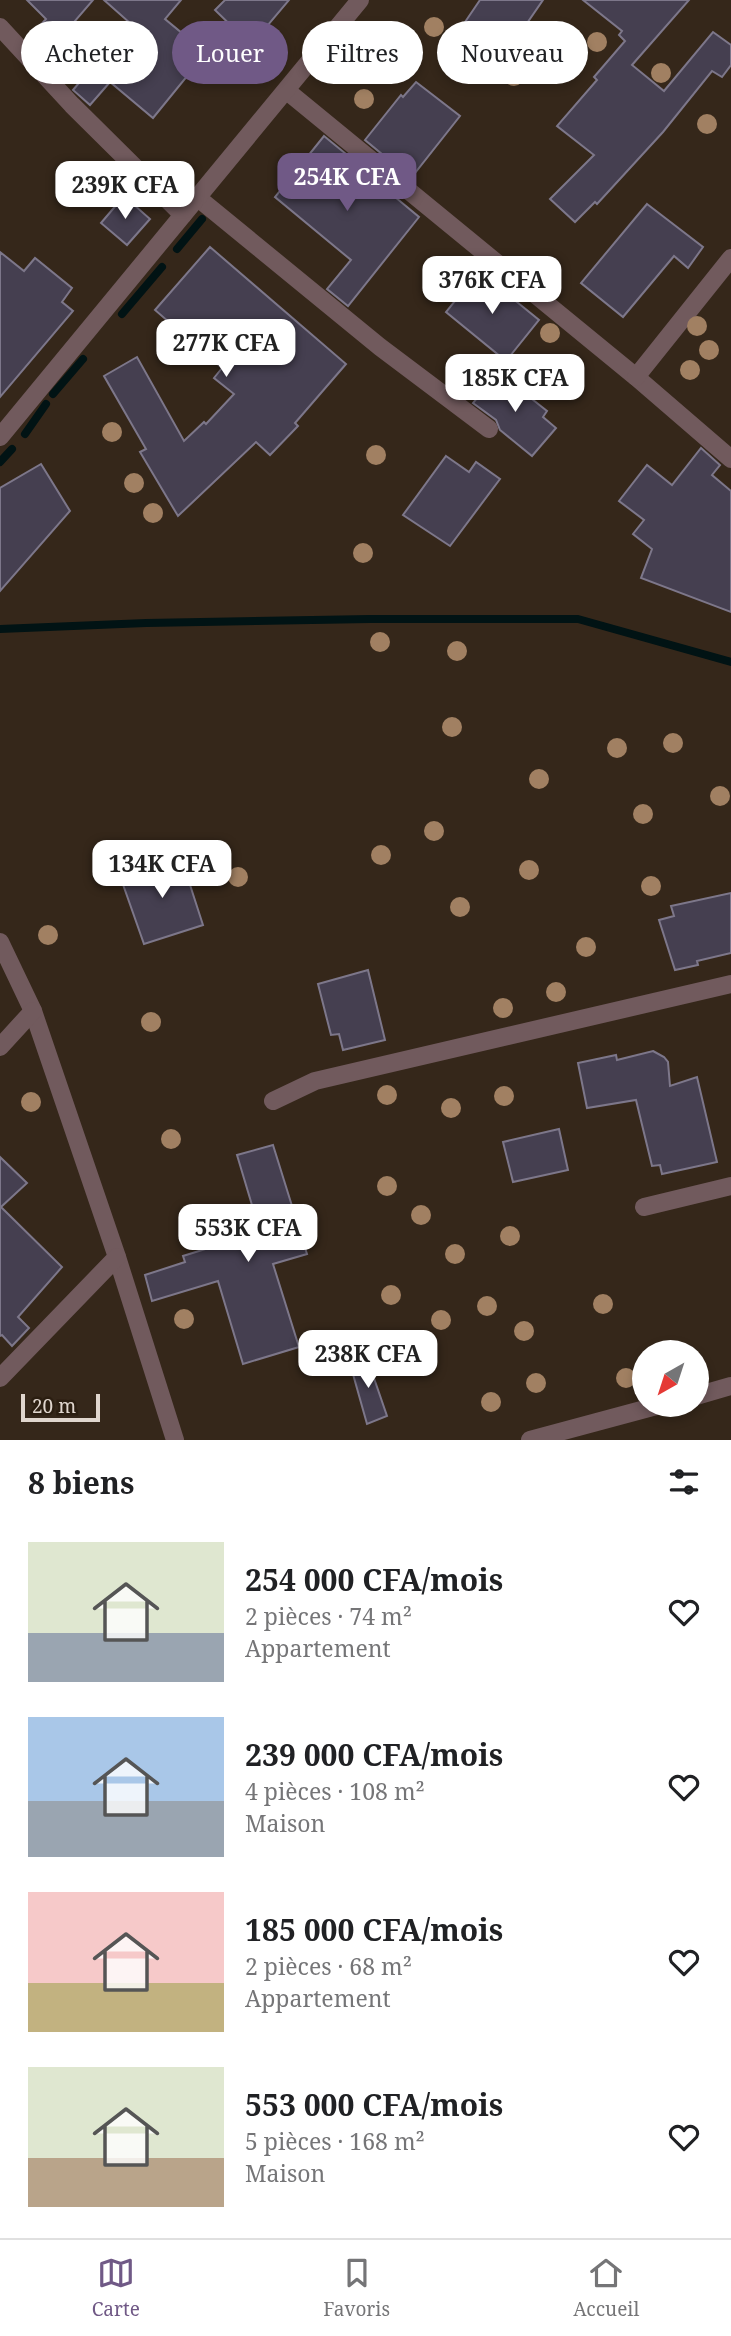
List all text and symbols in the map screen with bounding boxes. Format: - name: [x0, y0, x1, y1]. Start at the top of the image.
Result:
- chip: Acheter: [21, 21, 158, 84]
- chip: Louer: [172, 21, 288, 84]
- chip: Filtres: [302, 21, 423, 84]
- chip: Nouveau: [437, 21, 588, 84]
- pin: 254K CFA: [275, 154, 419, 213]
- text: 254K CFA: [293, 160, 401, 192]
- pin: 239K CFA: [53, 162, 197, 221]
- text: 239K CFA: [71, 168, 179, 200]
- pin: 376K CFA: [420, 256, 564, 316]
- text: 376K CFA: [438, 263, 546, 295]
- pin: 277K CFA: [154, 320, 298, 379]
- text: 277K CFA: [172, 326, 280, 358]
- pin: 185K CFA: [443, 354, 587, 414]
- text: 185K CFA: [461, 361, 569, 393]
- pin: 134K CFA: [90, 841, 234, 900]
- text: 134K CFA: [108, 847, 216, 879]
- pin: 553K CFA: [176, 1204, 320, 1264]
- text: 553K CFA: [194, 1211, 302, 1243]
- pin: 238K CFA: [296, 1330, 440, 1390]
- text: 238K CFA: [314, 1337, 422, 1369]
- north arrow: [632, 1340, 709, 1418]
- map controls: [632, 1340, 709, 1417]
- scale bar: [21, 1391, 100, 1423]
- text: 20 m: [32, 1393, 76, 1419]
- text: 8 biens: [28, 1462, 134, 1503]
- icon: filters: [665, 1463, 703, 1501]
- text: 254 000 CFA/mois: [245, 1559, 503, 1600]
- icon: home: [84, 1570, 168, 1654]
- icon: heart: [665, 1593, 703, 1631]
- text: 2 pièces · 74 m²: [245, 1600, 412, 1632]
- text: Appartement: [245, 1632, 391, 1664]
- text: 239 000 CFA/mois: [245, 1734, 503, 1775]
- icon: home: [84, 1745, 168, 1829]
- icon: heart: [665, 1768, 703, 1806]
- text: 4 pièces · 108 m²: [245, 1775, 425, 1807]
- text: Maison: [245, 1807, 325, 1839]
- text: 185 000 CFA/mois: [245, 1909, 503, 1950]
- icon: home: [84, 1920, 168, 2004]
- icon: heart: [665, 1943, 703, 1981]
- text: 2 pièces · 68 m²: [245, 1950, 412, 1982]
- text: Appartement: [245, 1982, 391, 2014]
- text: 553 000 CFA/mois: [245, 2084, 503, 2125]
- icon: home: [84, 2095, 168, 2179]
- icon: heart: [665, 2118, 703, 2156]
- text: 5 pièces · 168 m²: [245, 2125, 425, 2157]
- text: Maison: [245, 2157, 325, 2189]
- tab: Carte: [92, 2254, 140, 2322]
- tab: Favoris: [323, 2254, 390, 2322]
- tab: Accueil: [573, 2254, 639, 2322]

